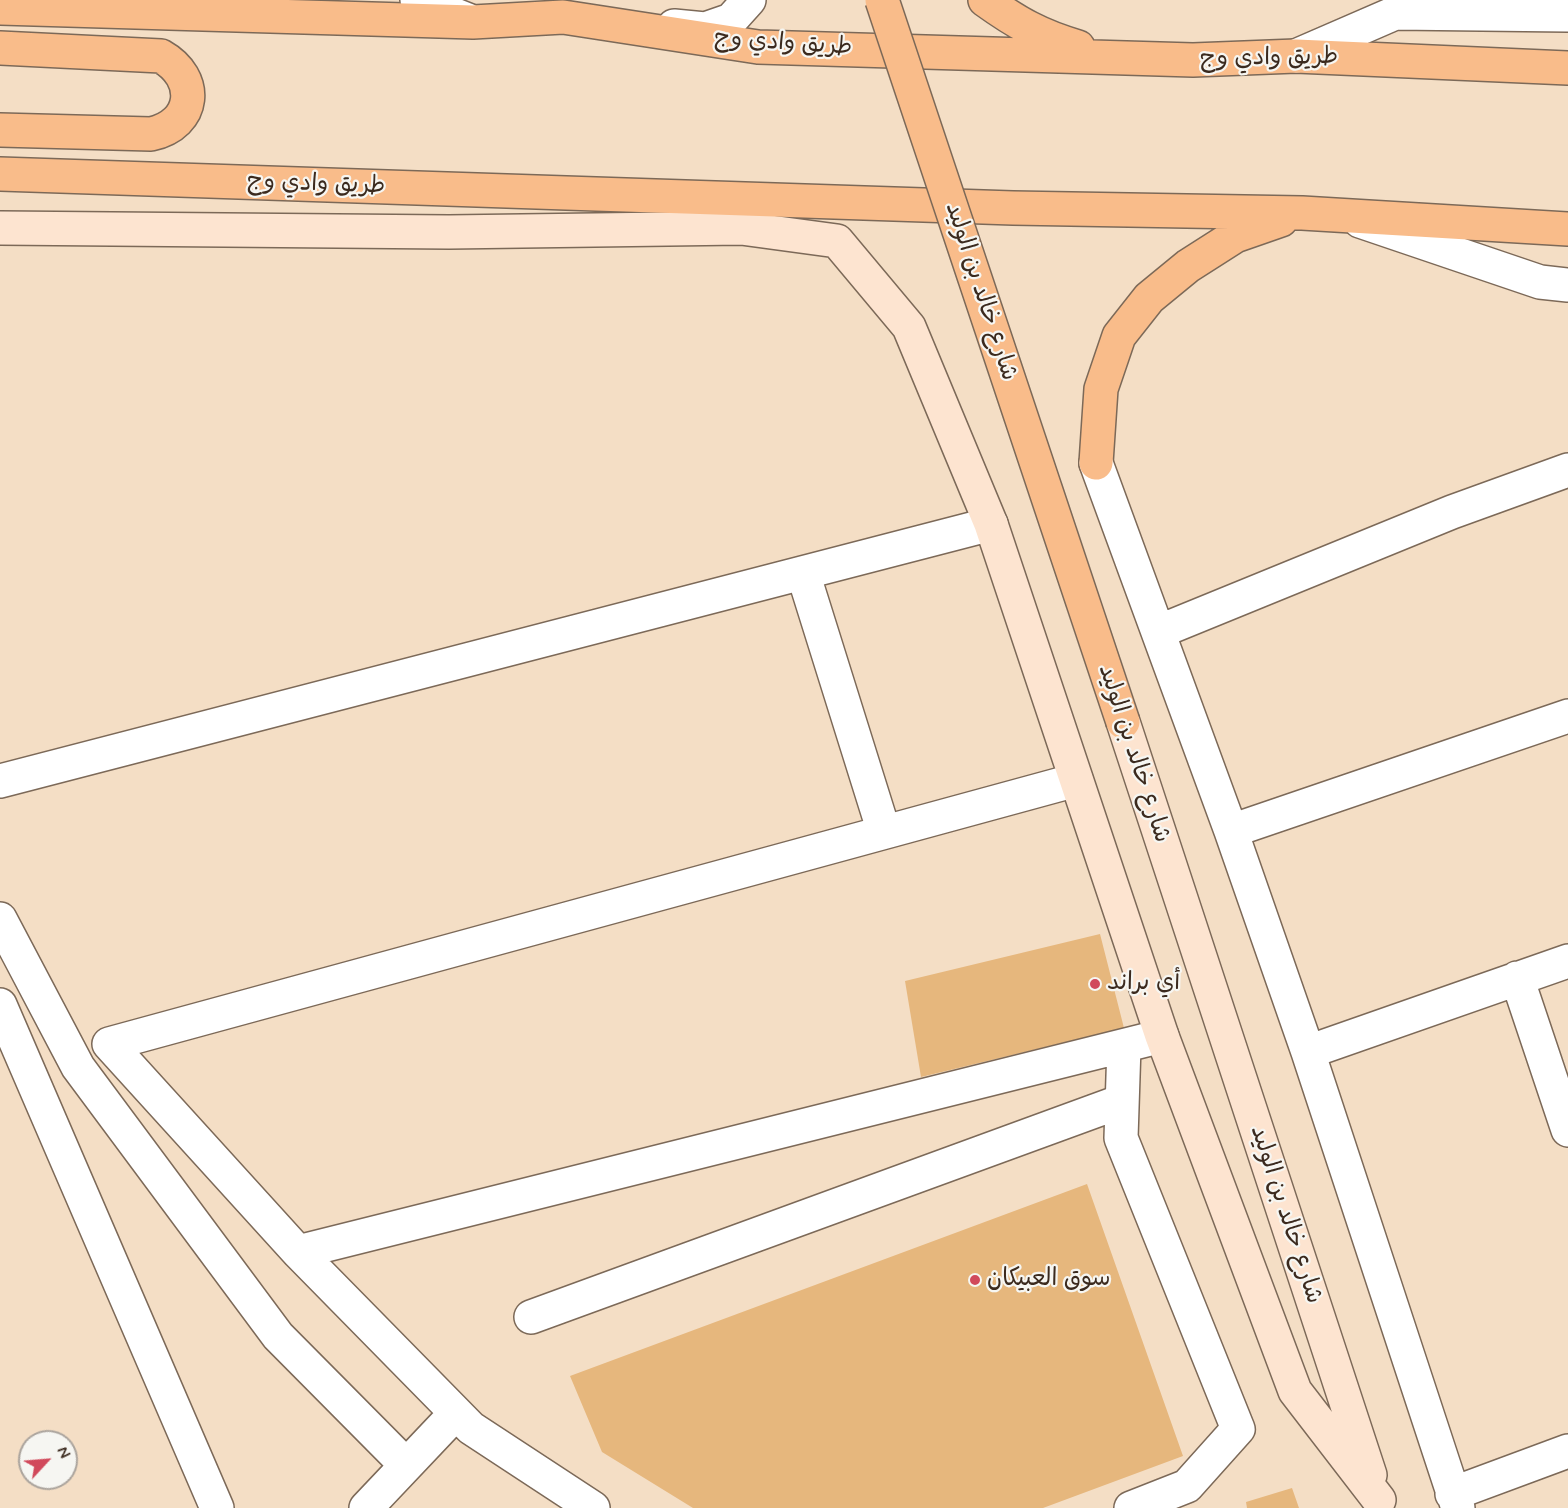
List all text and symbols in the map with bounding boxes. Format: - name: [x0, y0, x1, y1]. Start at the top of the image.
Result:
- street label: طريق وادي وج: [713, 25, 853, 63]
- street label: طريق وادي وج: [1200, 43, 1338, 75]
- street label: طريق وادي وج: [246, 168, 386, 202]
- street label: شارع خالد بن الوليد: [938, 199, 1022, 385]
- street label: شارع خالد بن الوليد: [1091, 661, 1175, 847]
- place label: أي براند: [1107, 970, 1180, 998]
- marker: أي براند: [1088, 977, 1102, 991]
- street label: شارع خالد بن الوليد: [1243, 1122, 1327, 1308]
- place label: سوق العبيكان: [987, 1266, 1111, 1294]
- marker: سوق العبيكان: [968, 1273, 982, 1287]
- north arrow: [18, 1430, 78, 1490]
- text: N: [51, 1443, 75, 1462]

